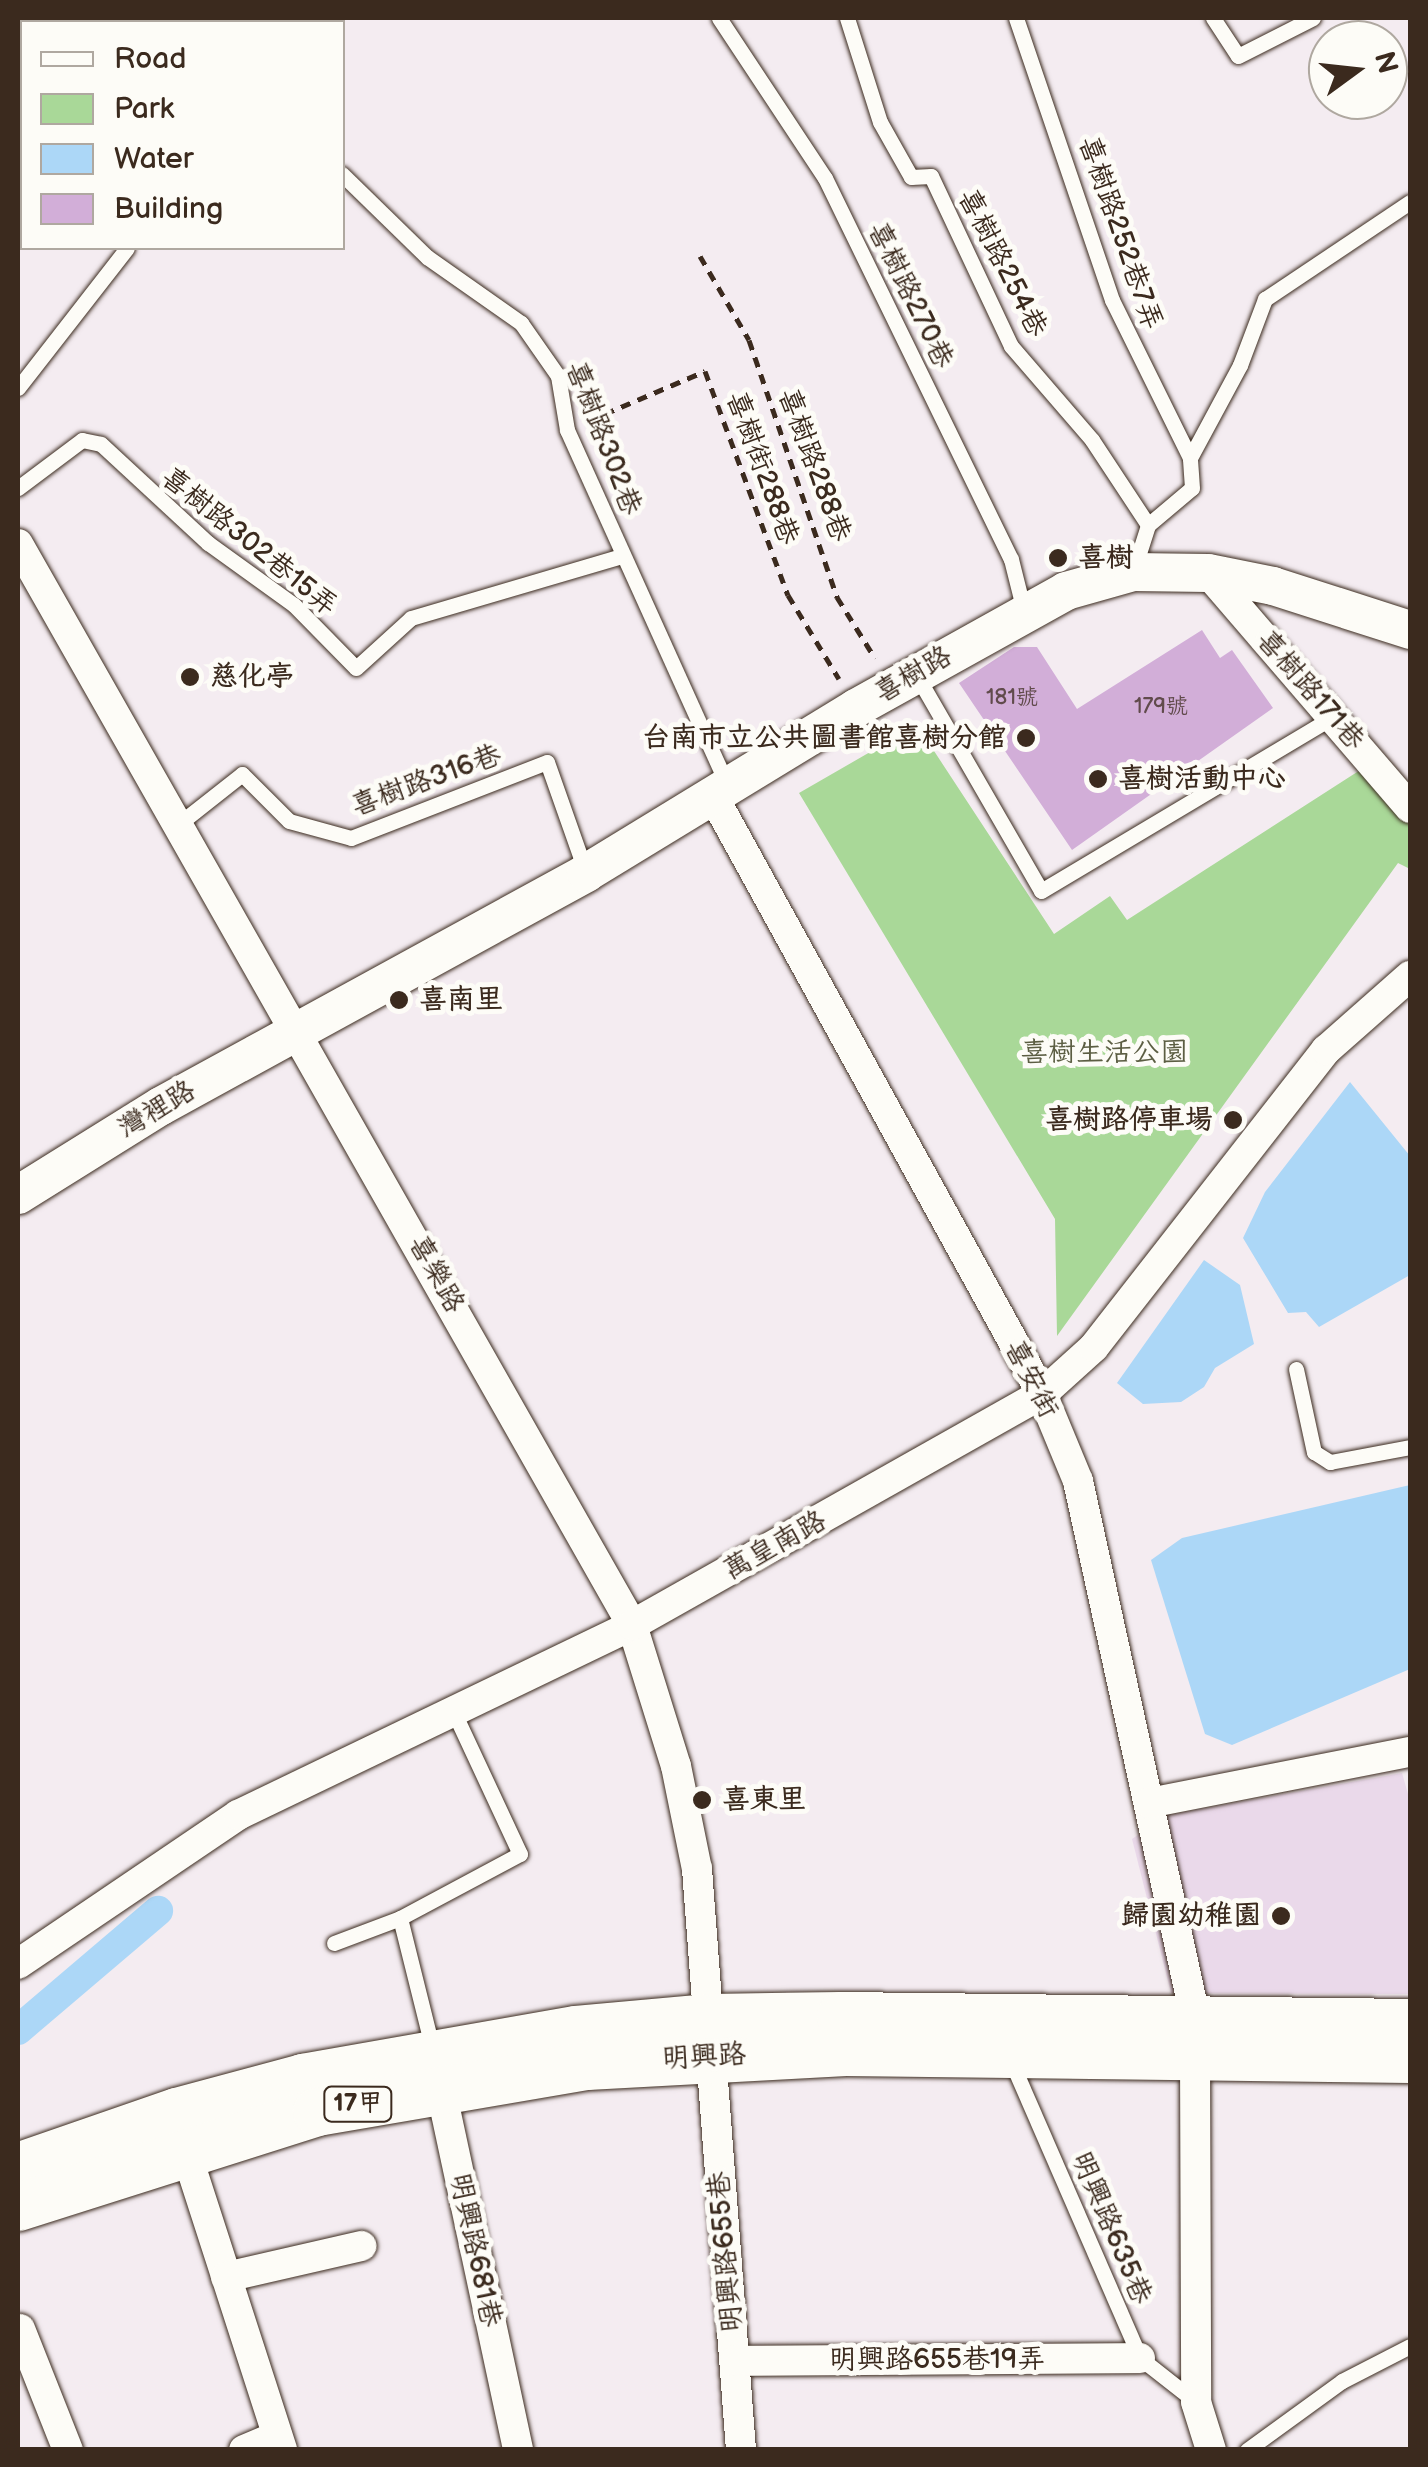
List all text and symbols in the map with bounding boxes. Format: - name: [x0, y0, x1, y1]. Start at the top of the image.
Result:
- legend: [20, 20, 345, 250]
- north arrow: [1308, 20, 1408, 120]
- text: Road: [114, 41, 187, 77]
- text: N: [1367, 48, 1404, 77]
- text: Park: [114, 91, 174, 127]
- street label: 喜樹路252巷7弄: [1071, 132, 1169, 334]
- text: Water: [114, 141, 194, 177]
- street label: 喜樹路254巷: [950, 183, 1054, 343]
- text: Building: [114, 191, 223, 227]
- street label: 喜樹路270巷: [860, 216, 960, 374]
- street label: 喜樹路302巷: [558, 356, 648, 520]
- street label: 喜樹路288巷: [771, 384, 857, 546]
- street label: 喜樹街288巷: [719, 387, 805, 549]
- street label: 喜樹路302巷15弄: [154, 461, 344, 623]
- place label: 喜樹: [1078, 541, 1134, 575]
- marker: 喜樹: [1047, 547, 1069, 569]
- street label: 喜樹路171巷: [1249, 623, 1371, 757]
- street label: 喜樹路: [868, 639, 958, 711]
- place label: 慈化亭: [210, 660, 294, 694]
- marker: 慈化亭: [179, 666, 201, 688]
- house number: 181號: [986, 685, 1038, 711]
- house number: 179號: [1134, 694, 1188, 720]
- place label: 台南市立公共圖書館喜樹分館: [642, 721, 1006, 755]
- marker: 台南市立公共圖書館喜樹分館: [1015, 727, 1037, 749]
- street label: 喜樹路316巷: [346, 738, 506, 824]
- place label: 喜樹活動中心: [1118, 762, 1286, 796]
- marker: 喜樹活動中心: [1087, 768, 1109, 790]
- place label: 喜南里: [419, 983, 503, 1017]
- marker: 喜南里: [388, 989, 410, 1011]
- park label: 喜樹生活公園: [1020, 1036, 1188, 1070]
- street label: 灣裡路: [112, 1074, 202, 1146]
- place label: 喜樹路停車場: [1045, 1103, 1213, 1137]
- marker: 喜樹路停車場: [1222, 1109, 1244, 1131]
- street label: 喜樂路: [401, 1229, 471, 1319]
- street label: 喜安街: [997, 1334, 1065, 1424]
- street label: 萬皇南路: [718, 1504, 832, 1588]
- place label: 喜東里: [722, 1783, 806, 1817]
- marker: 喜東里: [691, 1789, 713, 1811]
- place label: 歸園幼稚園: [1121, 1899, 1261, 1933]
- marker: 歸園幼稚園: [1270, 1905, 1292, 1927]
- street label: 明興路: [661, 2038, 747, 2076]
- road number: 17甲: [323, 2084, 393, 2124]
- street label: 明興路635巷: [1064, 2147, 1158, 2309]
- street label: 明興路681巷: [442, 2170, 508, 2330]
- street label: 明興路655巷: [702, 2170, 750, 2334]
- street label: 明興路655巷19弄: [829, 2343, 1045, 2377]

